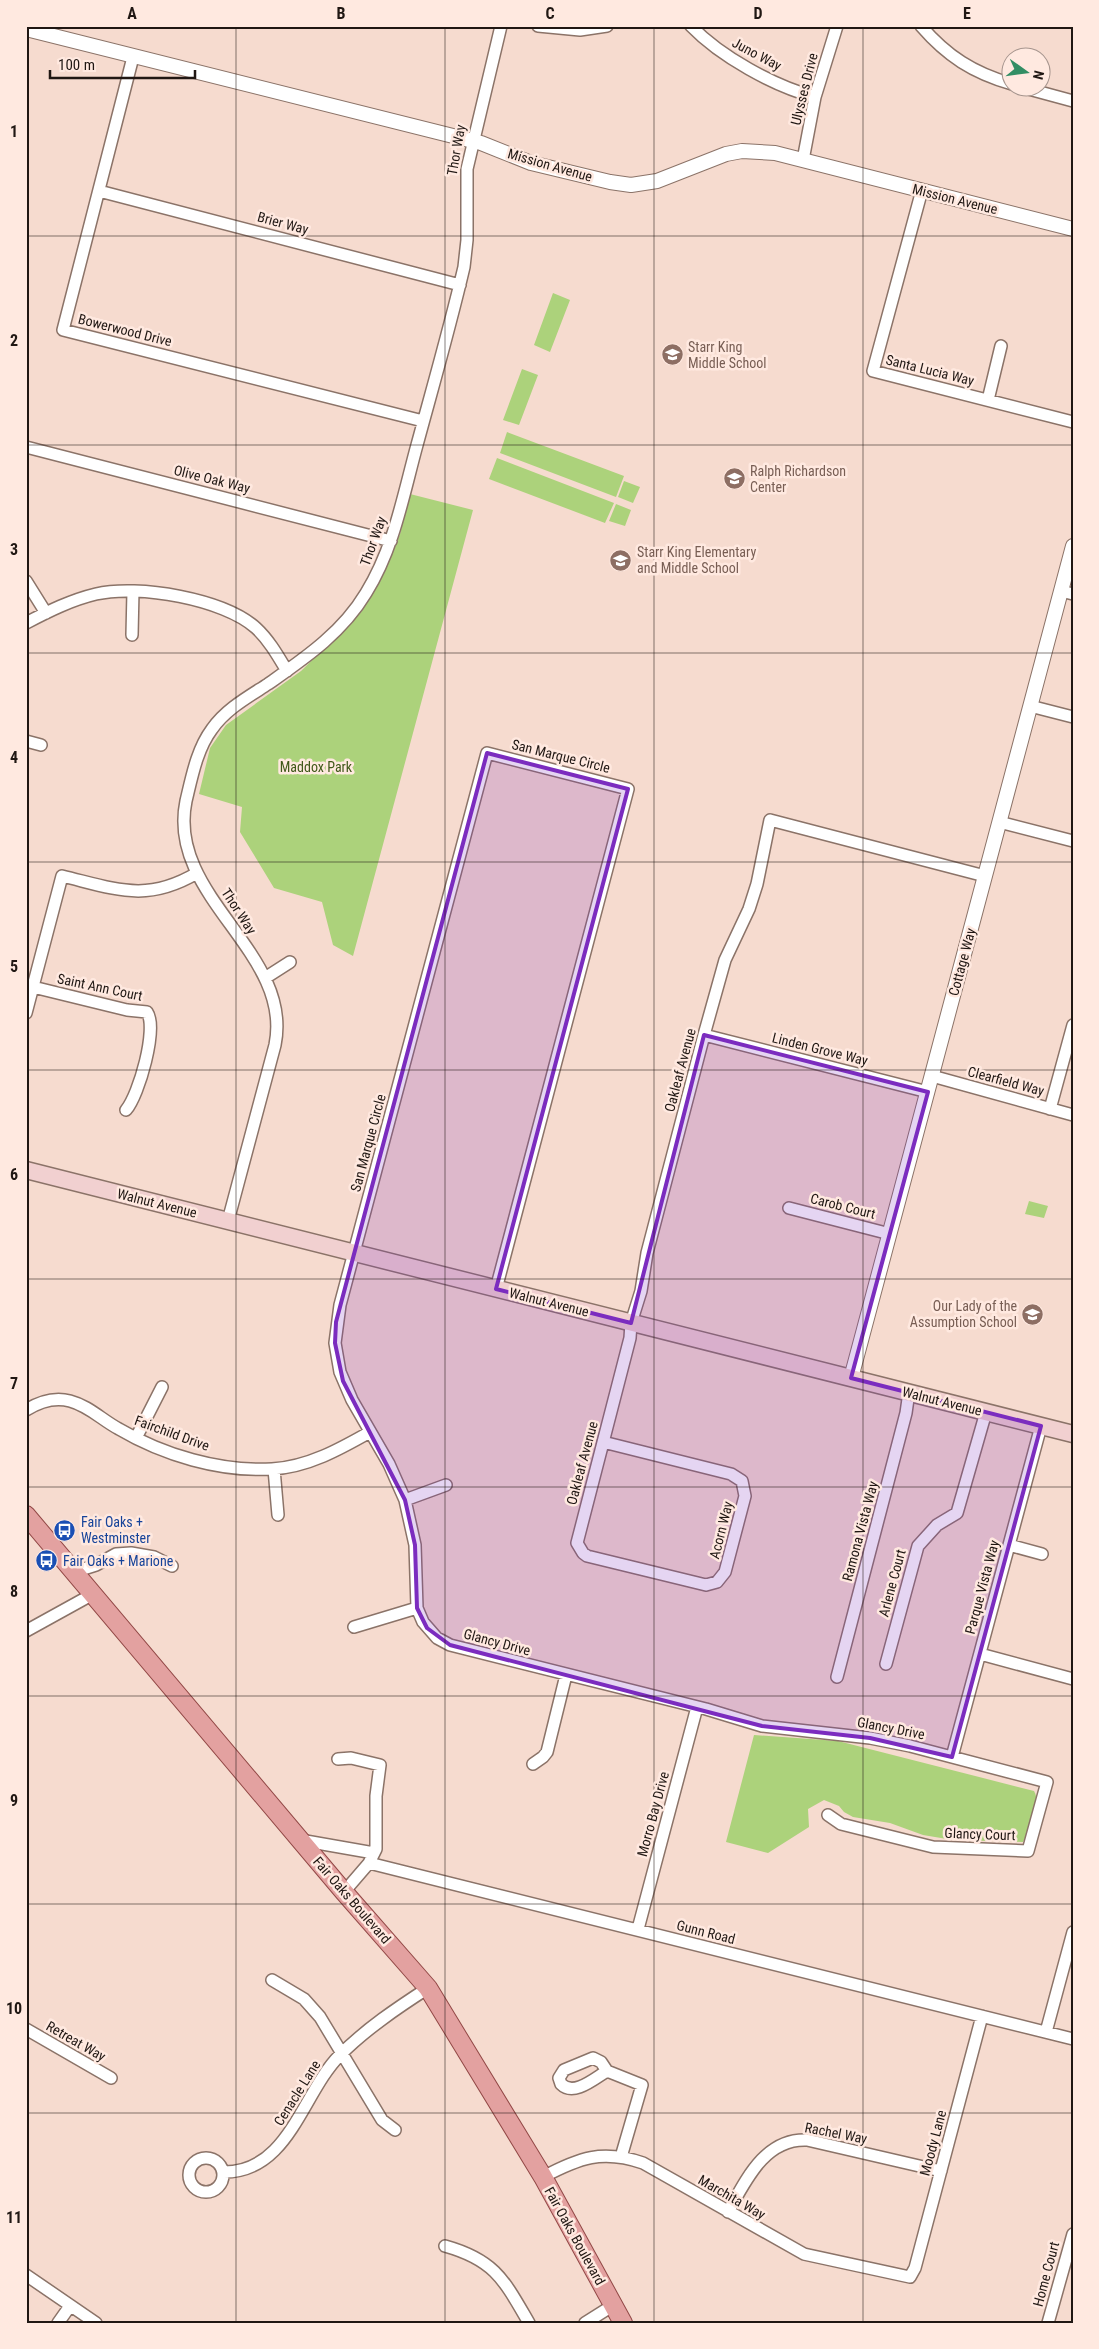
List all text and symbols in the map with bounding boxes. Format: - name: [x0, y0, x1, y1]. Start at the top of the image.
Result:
- text: A: [127, 4, 137, 23]
- text: B: [337, 4, 346, 23]
- text: C: [545, 4, 555, 23]
- text: D: [753, 4, 763, 23]
- text: E: [963, 4, 971, 23]
- street label: Juno Way: [730, 34, 784, 74]
- scale bar: [50, 48, 195, 80]
- north arrow: [1002, 48, 1052, 98]
- street label: Ulysses Drive: [787, 51, 821, 127]
- text: 100 m: [58, 56, 95, 74]
- text: N: [1030, 69, 1047, 81]
- text: 1: [10, 122, 18, 141]
- street label: Thor Way: [444, 123, 468, 177]
- street label: Mission Avenue: [506, 145, 594, 185]
- street label: Mission Avenue: [911, 181, 1000, 217]
- street label: Brier Way: [256, 209, 310, 238]
- street label: Bowerwood Drive: [77, 311, 174, 349]
- text: 2: [10, 331, 18, 350]
- place label: Starr King Middle School: [688, 339, 766, 371]
- school or university icon: Starr King Middle School: [660, 343, 684, 367]
- street label: Santa Lucia Way: [884, 351, 976, 389]
- street label: Olive Oak Way: [172, 462, 252, 496]
- place label: Ralph Richardson Center: [750, 463, 846, 495]
- school or university icon: Ralph Richardson Center: [722, 467, 746, 491]
- street label: Thor Way: [357, 514, 389, 568]
- text: 3: [10, 540, 18, 559]
- place label: Starr King Elementary and Middle School: [637, 544, 756, 576]
- school or university icon: Starr King Elementary and Middle School: [609, 548, 633, 572]
- street label: San Marque Circle: [510, 736, 612, 776]
- text: 4: [10, 748, 18, 767]
- park label: Maddox Park: [280, 759, 353, 775]
- street label: Thor Way: [218, 885, 260, 937]
- street label: Cottage Way: [945, 926, 979, 998]
- text: 5: [10, 957, 18, 976]
- street label: Saint Ann Court: [56, 970, 144, 1004]
- street label: Oakleaf Avenue: [661, 1026, 699, 1114]
- street label: Linden Grove Way: [771, 1029, 870, 1069]
- street label: Clearfield Way: [966, 1063, 1046, 1099]
- street label: San Marque Circle: [347, 1092, 389, 1194]
- text: 6: [10, 1165, 18, 1184]
- street label: Walnut Avenue: [115, 1185, 199, 1221]
- street label: Carob Court: [809, 1190, 877, 1222]
- street label: Walnut Avenue: [507, 1284, 591, 1320]
- place label: Our Lady of the Assumption School: [910, 1298, 1017, 1330]
- school or university icon: Our Lady of the Assumption School: [1021, 1302, 1045, 1326]
- text: 7: [10, 1374, 18, 1393]
- street label: Walnut Avenue: [900, 1383, 984, 1419]
- street label: Fairchild Drive: [132, 1412, 212, 1454]
- street label: Oakleaf Avenue: [563, 1419, 601, 1507]
- street label: Ramona Vista Way: [839, 1479, 881, 1583]
- street label: Acorn Way: [706, 1499, 736, 1560]
- place label: Fair Oaks + Westminster: [81, 1514, 150, 1546]
- bus stop icon: Fair Oaks + Westminster: [53, 1518, 77, 1542]
- street label: Parque Vista Way: [962, 1538, 1002, 1636]
- street label: Arlene Court: [875, 1548, 909, 1618]
- bus stop icon: Fair Oaks + Marione: [35, 1549, 59, 1573]
- place label: Fair Oaks + Marione: [63, 1553, 174, 1569]
- text: 8: [10, 1582, 18, 1601]
- street label: Glancy Drive: [462, 1625, 533, 1659]
- street label: Glancy Drive: [856, 1714, 927, 1742]
- street label: Morro Bay Drive: [634, 1769, 672, 1858]
- text: 9: [10, 1791, 18, 1810]
- street label: Glancy Court: [944, 1825, 1016, 1843]
- street label: Fair Oaks Boulevard: [310, 1853, 394, 1947]
- street label: Gunn Road: [675, 1917, 737, 1947]
- text: 10: [6, 1999, 22, 2018]
- street label: Retreat Way: [44, 2018, 109, 2064]
- street label: Cenacle Lane: [271, 2057, 324, 2129]
- street label: Moody Lane: [917, 2108, 950, 2178]
- street label: Rachel Way: [803, 2119, 869, 2147]
- street label: Marchita Way: [696, 2171, 769, 2223]
- street label: Fair Oaks Boulevard: [541, 2184, 609, 2288]
- text: 11: [6, 2208, 22, 2227]
- street label: Home Court: [1030, 2240, 1062, 2308]

